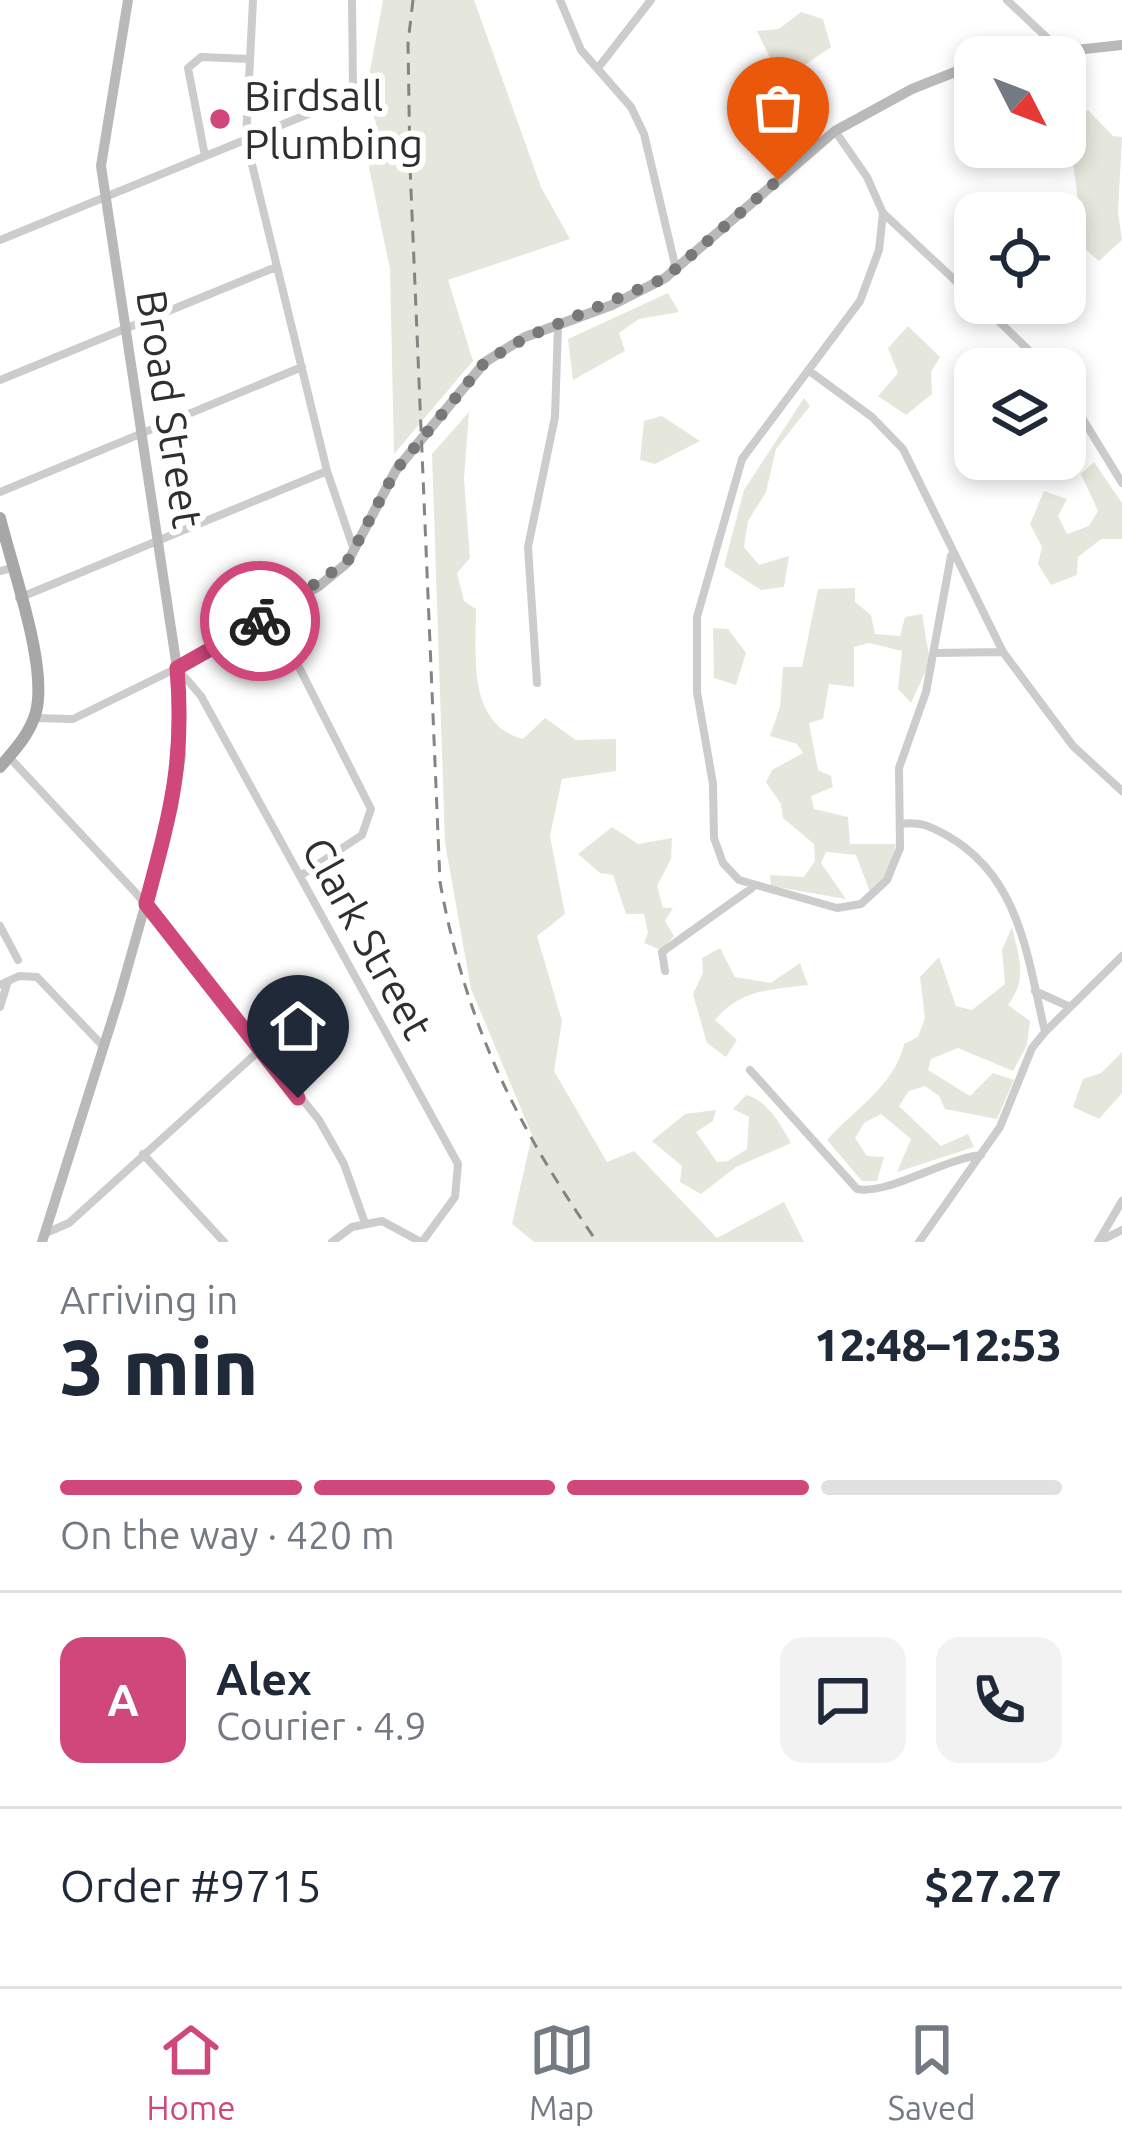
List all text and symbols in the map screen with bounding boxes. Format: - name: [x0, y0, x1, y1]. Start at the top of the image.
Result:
- north arrow: [954, 36, 1086, 168]
- map controls: [954, 36, 1086, 480]
- pin: [727, 57, 829, 180]
- place label: Birdsall Plumbing: [244, 72, 423, 167]
- icon: bag: [745, 75, 811, 141]
- marker: Birdsall Plumbing: [207, 106, 233, 132]
- button: locate: [954, 192, 1086, 324]
- street label: Broad Street: [128, 287, 212, 531]
- button: layers: [954, 348, 1086, 480]
- courier: [200, 561, 320, 681]
- icon: bike: [227, 588, 293, 654]
- street label: Clark Street: [294, 829, 442, 1047]
- pin: [247, 975, 349, 1098]
- icon: home: [265, 993, 331, 1059]
- text: Arriving in: [60, 1278, 238, 1321]
- text: 12:48–12:53: [814, 1319, 1062, 1370]
- text: 3 min: [60, 1322, 258, 1410]
- text: On the way · 420 m: [60, 1513, 395, 1556]
- button: chat: [780, 1637, 906, 1763]
- button: phone: [936, 1637, 1062, 1763]
- text: Alex: [216, 1653, 312, 1704]
- text: A: [107, 1674, 139, 1725]
- text: Courier · 4.9: [216, 1704, 427, 1747]
- text: Order #9715: [60, 1860, 322, 1911]
- text: $27.27: [924, 1860, 1062, 1911]
- tab: Home: [147, 2017, 236, 2126]
- tab: Map: [529, 2017, 595, 2126]
- tab: Saved: [888, 2017, 975, 2126]

